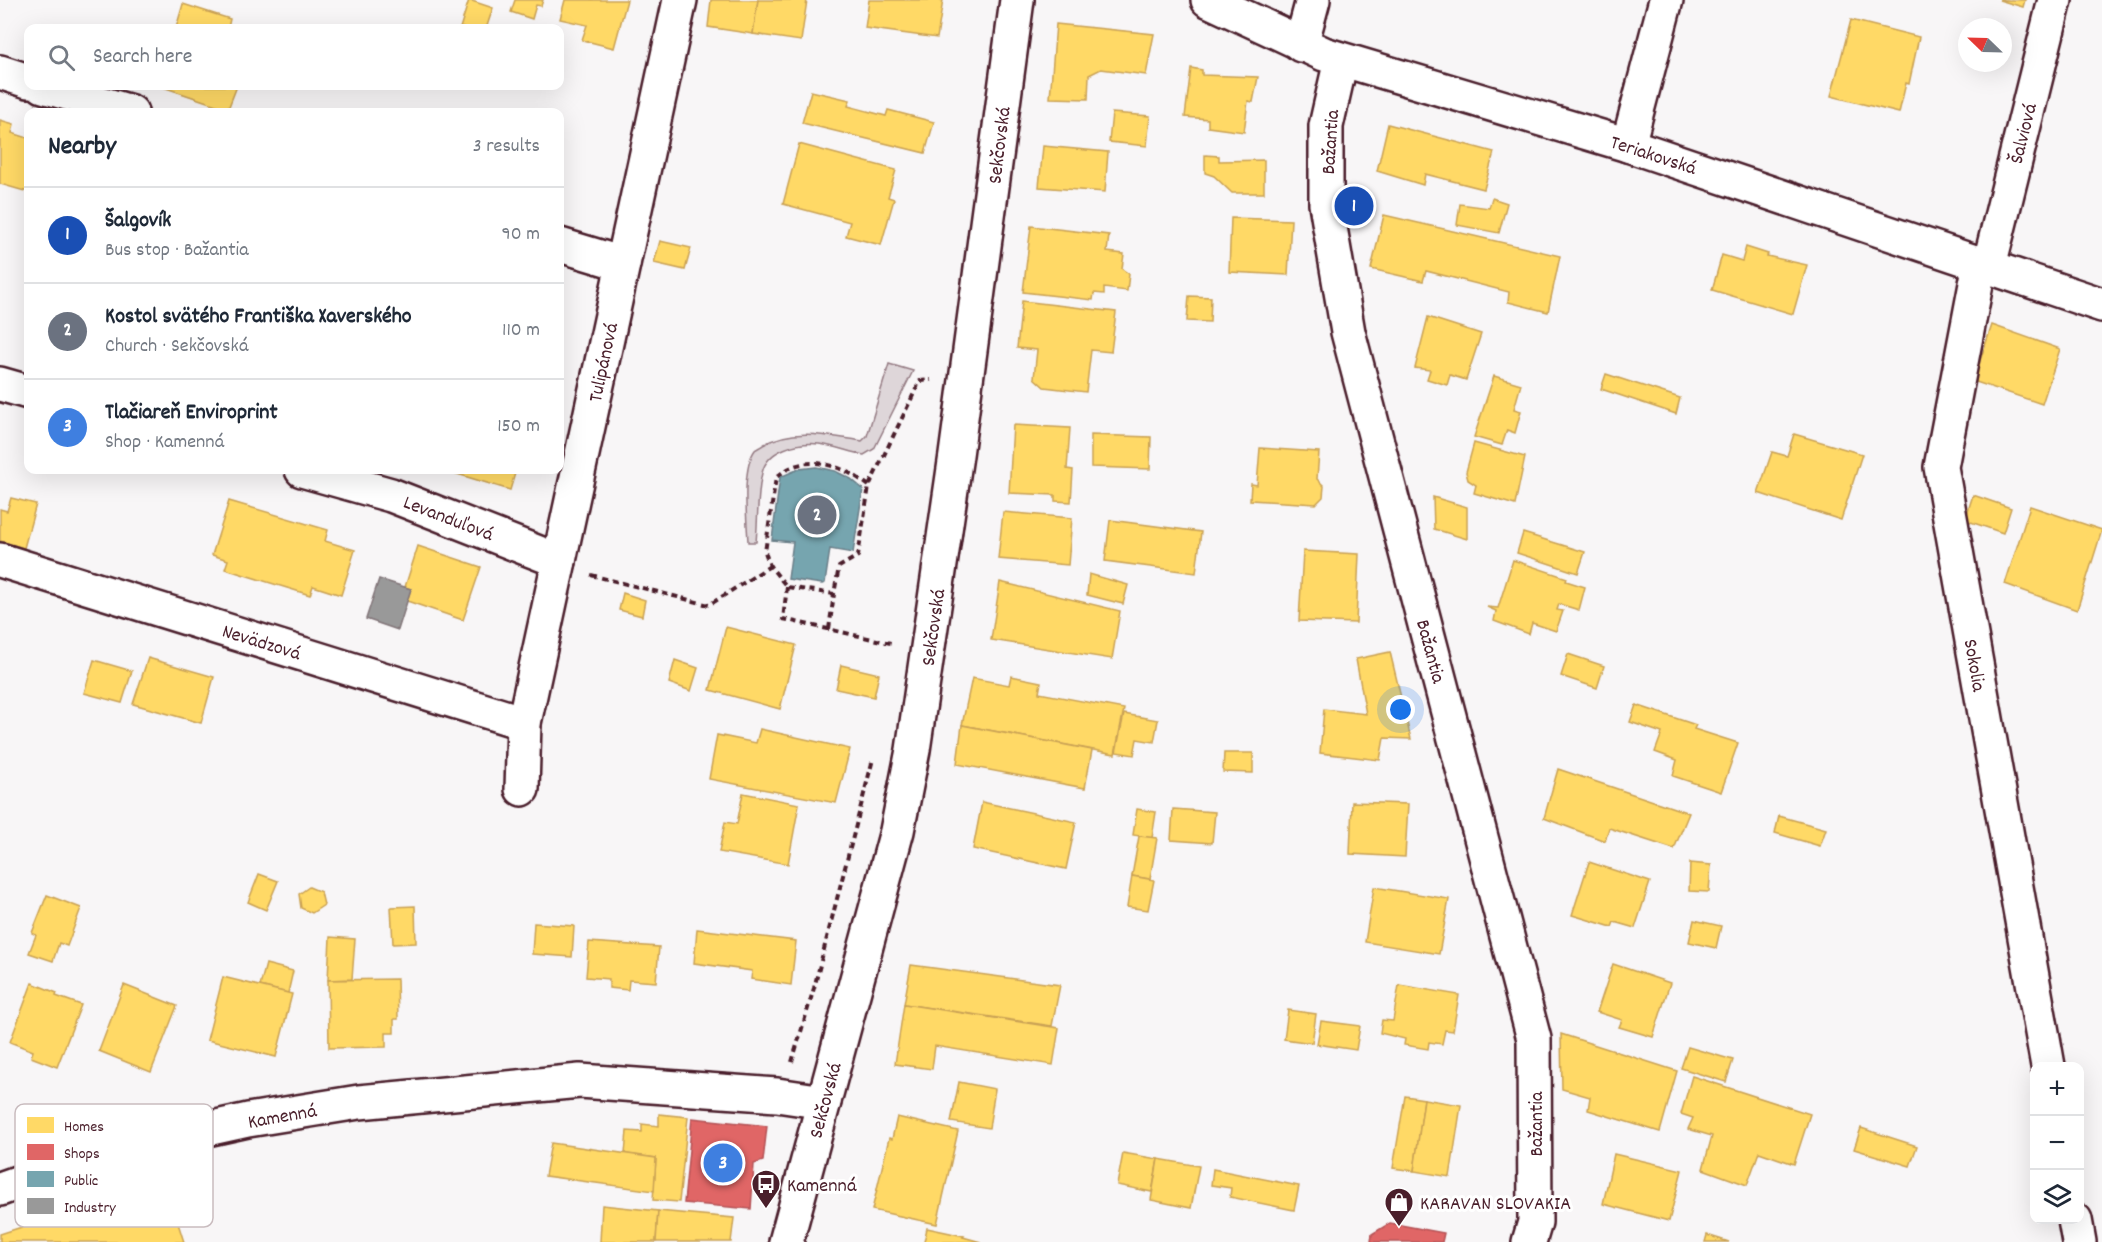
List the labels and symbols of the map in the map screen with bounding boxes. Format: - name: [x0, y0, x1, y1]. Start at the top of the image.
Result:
- north arrow: [1958, 18, 2012, 72]
- street label: Šalviová: [2004, 100, 2046, 167]
- street label: Sekčovská: [982, 105, 1020, 186]
- street label: Bažantia: [1316, 108, 1348, 176]
- street label: Teriakovská: [1606, 130, 1700, 184]
- pin: 1: [1334, 184, 1374, 228]
- street label: Tulipánová: [583, 320, 627, 405]
- street label: Levanduľová: [399, 490, 497, 550]
- pin: 2: [798, 492, 836, 538]
- street label: Sekčovská: [916, 587, 954, 668]
- street label: Bažantia: [1407, 617, 1451, 687]
- street label: Nevädzová: [218, 619, 304, 669]
- street label: Sokolia: [1955, 637, 1992, 694]
- your location: [1386, 695, 1415, 724]
- street label: Sekčovská: [803, 1060, 850, 1142]
- street label: Bažantia: [1524, 1091, 1552, 1156]
- street label: Kamenná: [246, 1098, 319, 1138]
- legend: [15, 1104, 213, 1227]
- text: Homes: [64, 1116, 104, 1139]
- pin: 3: [704, 1140, 742, 1186]
- text: Shops: [64, 1143, 100, 1166]
- bus stop icon: Kamenná: [750, 1168, 782, 1210]
- text: Public: [64, 1170, 98, 1193]
- place label: Kamenná: [787, 1173, 857, 1201]
- shop icon: KARAVAN SLOVAKIA: [1383, 1186, 1415, 1228]
- place label: KARAVAN SLOVAKIA: [1420, 1191, 1571, 1219]
- text: Industry: [64, 1197, 116, 1220]

